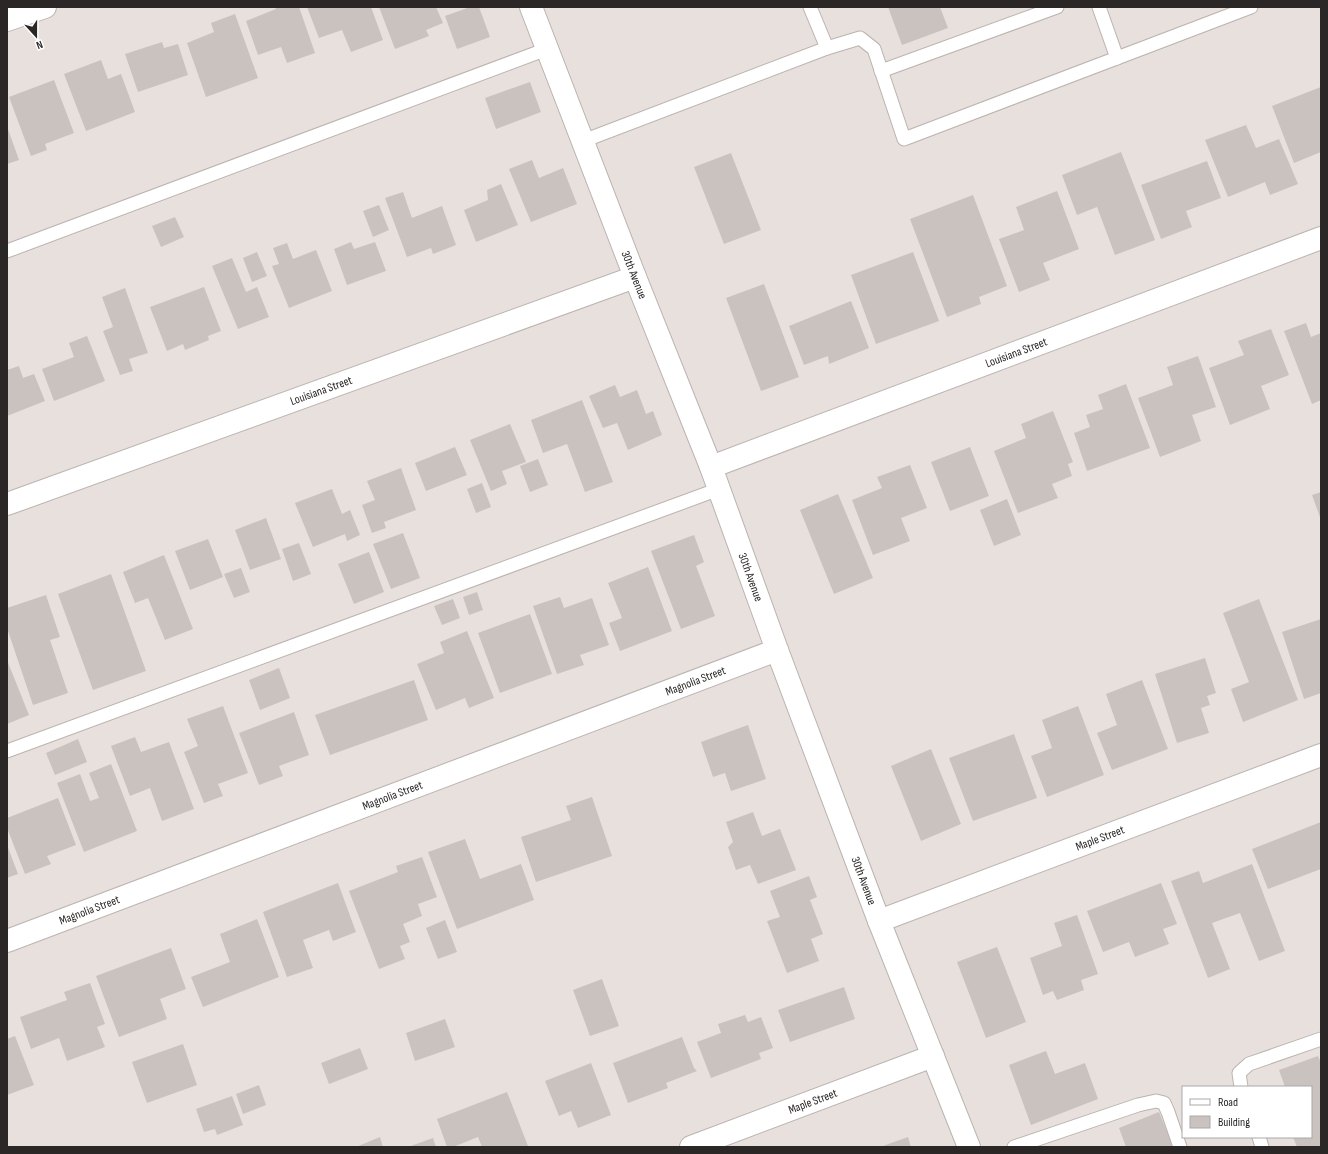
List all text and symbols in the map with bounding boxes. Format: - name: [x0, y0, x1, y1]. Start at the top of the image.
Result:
- north arrow: [16, 16, 56, 56]
- text: N: [34, 38, 44, 52]
- street label: 30th Avenue: [618, 249, 650, 301]
- street label: Louisiana Street: [983, 334, 1050, 371]
- street label: Louisiana Street: [288, 373, 355, 409]
- street label: 30th Avenue: [735, 551, 766, 604]
- street label: Magnolia Street: [663, 663, 728, 699]
- street label: Magnolia Street: [360, 777, 425, 814]
- street label: Maple Street: [1074, 822, 1127, 854]
- street label: 30th Avenue: [847, 855, 879, 907]
- street label: Magnolia Street: [57, 892, 122, 929]
- street label: Maple Street: [786, 1086, 840, 1118]
- legend: [1182, 1086, 1312, 1138]
- text: Road: [1218, 1095, 1238, 1110]
- text: Building: [1218, 1115, 1250, 1130]

